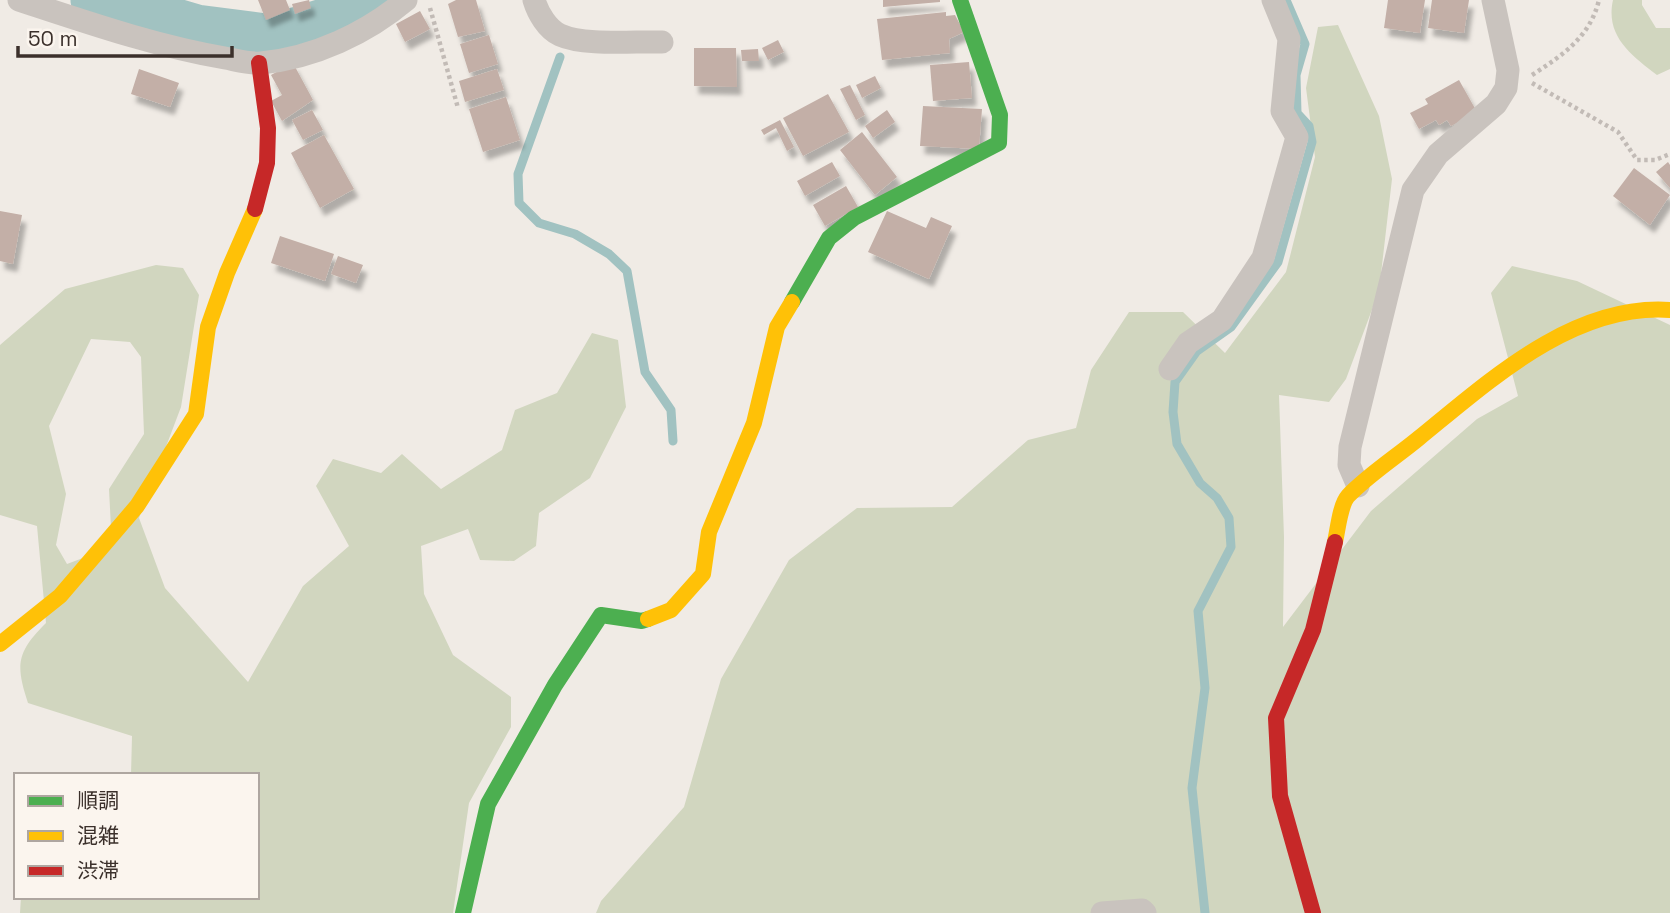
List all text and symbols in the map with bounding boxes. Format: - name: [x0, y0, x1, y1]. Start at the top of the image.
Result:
- scale bar: [18, 14, 231, 58]
- text: 50 m: [28, 25, 78, 52]
- legend: [14, 773, 259, 899]
- text: 順調: [77, 787, 119, 814]
- text: 混雑: [77, 822, 119, 849]
- text: 渋滞: [77, 857, 119, 884]

